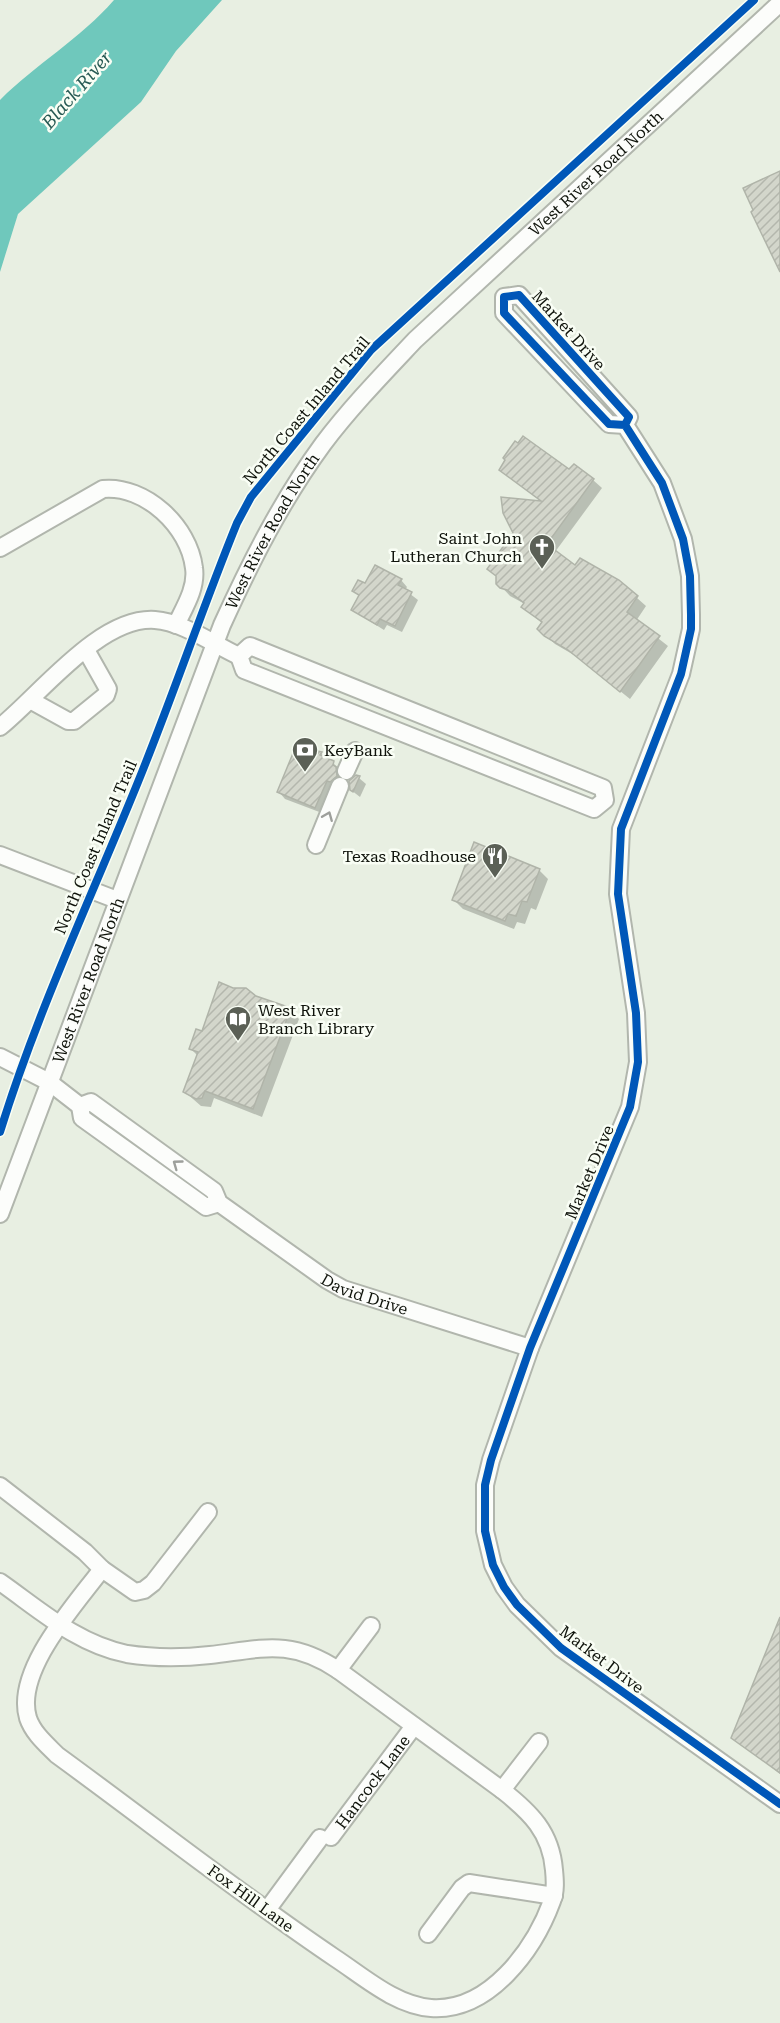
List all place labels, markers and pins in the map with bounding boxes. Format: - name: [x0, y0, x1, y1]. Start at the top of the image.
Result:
- place label: Saint John Lutheran Church: [390, 529, 522, 566]
- church icon: Saint John Lutheran Church: [527, 532, 557, 570]
- bank icon: KeyBank: [290, 735, 320, 773]
- place label: KeyBank: [324, 741, 393, 760]
- restaurant icon: Texas Roadhouse: [480, 841, 510, 879]
- place label: Texas Roadhouse: [342, 847, 476, 866]
- place label: West River Branch Library: [258, 1001, 375, 1038]
- library icon: West River Branch Library: [223, 1004, 253, 1042]

